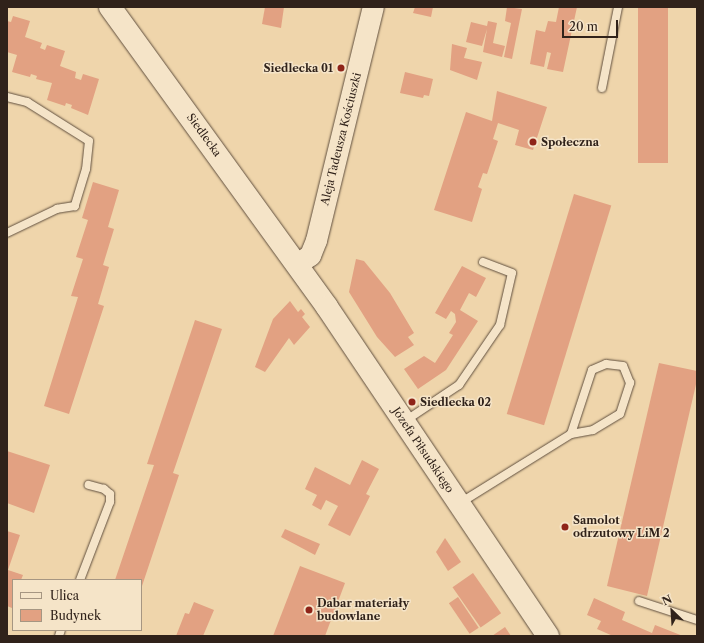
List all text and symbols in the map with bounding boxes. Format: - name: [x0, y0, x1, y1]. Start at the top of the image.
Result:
- scale bar: [564, 12, 620, 38]
- text: 20 m: [569, 19, 598, 34]
- place label: Siedlecka 01: [263, 61, 333, 75]
- marker: Siedlecka 01: [336, 63, 346, 73]
- street label: Aleja Tadeusza Kościuszki: [318, 71, 364, 207]
- street label: Siedlecka: [184, 111, 224, 159]
- place label: Społeczna: [541, 135, 599, 149]
- marker: Społeczna: [528, 137, 538, 147]
- place label: Siedlecka 02: [420, 395, 491, 409]
- marker: Siedlecka 02: [407, 397, 417, 407]
- street label: Józefa Piłsudskiego: [389, 405, 457, 495]
- place label: Samolot odrzutowy LiM 2: [573, 514, 670, 540]
- marker: Samolot odrzutowy LiM 2: [560, 522, 570, 532]
- legend: [12, 579, 142, 631]
- text: Ulica: [50, 588, 79, 603]
- north arrow: [652, 591, 692, 631]
- text: N: [660, 592, 674, 608]
- place label: Dabar materiały budowlane: [317, 597, 409, 623]
- marker: Dabar materiały budowlane: [304, 605, 314, 615]
- text: Budynek: [50, 608, 101, 623]

